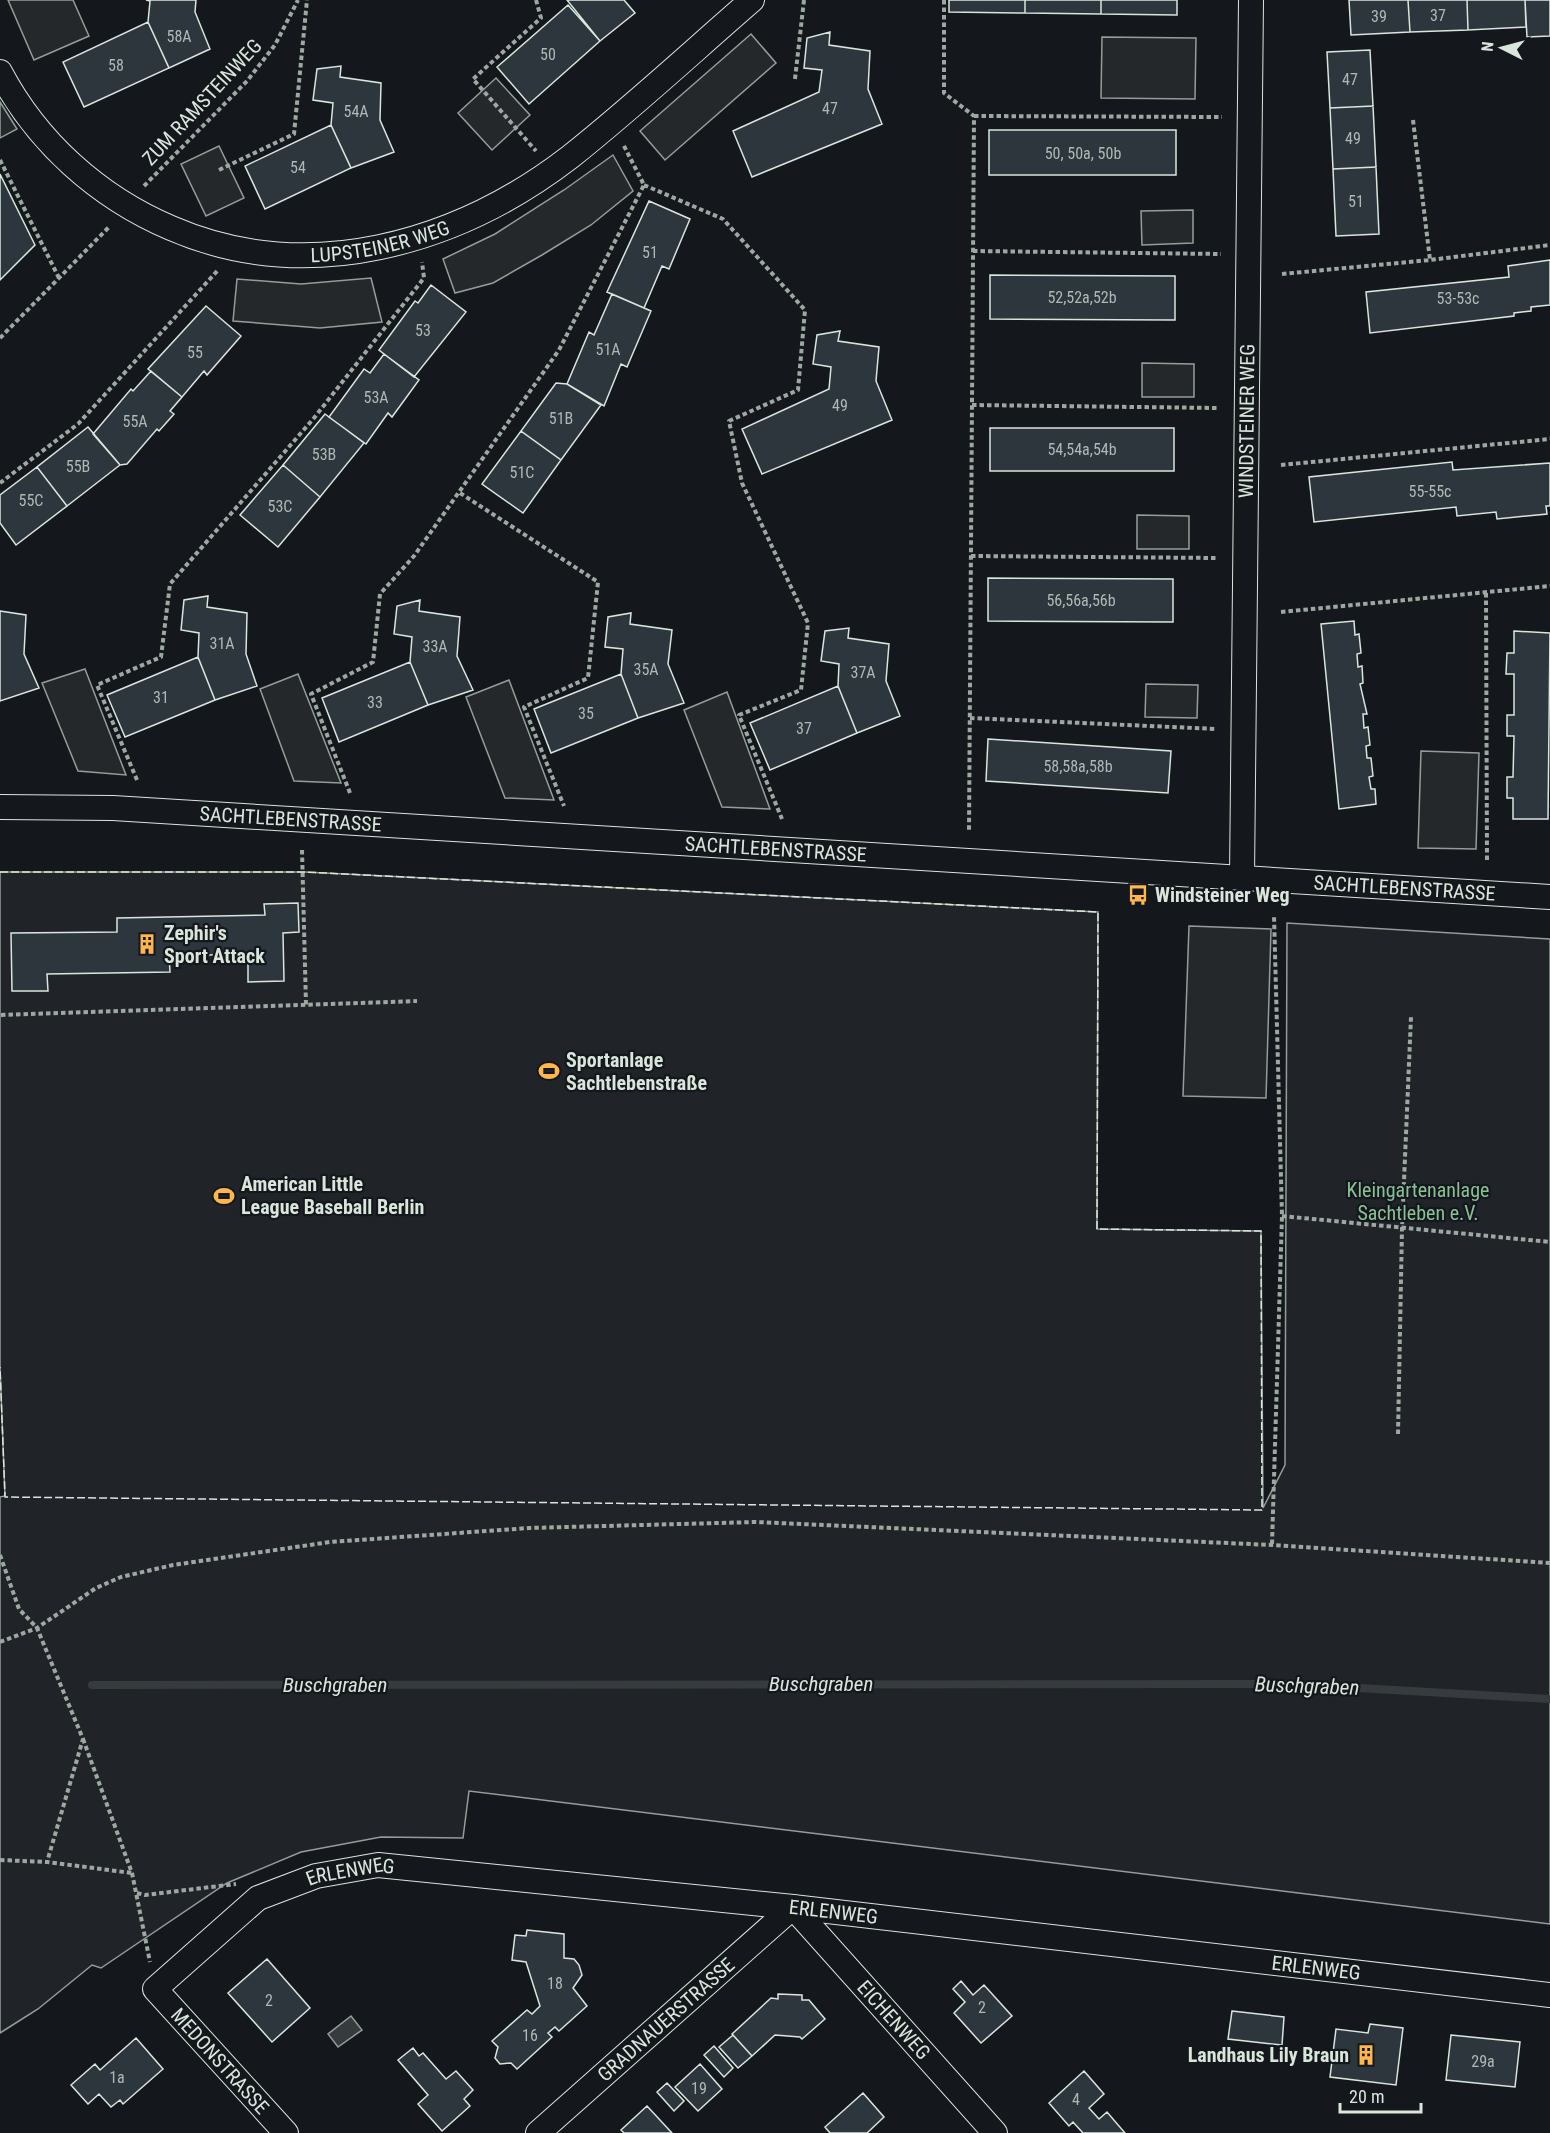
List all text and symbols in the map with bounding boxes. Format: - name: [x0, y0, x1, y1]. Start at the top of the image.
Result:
- house number: 37: [1430, 6, 1446, 25]
- house number: 39: [1371, 7, 1387, 26]
- north arrow: [1472, 18, 1532, 78]
- house number: 58A: [166, 27, 192, 46]
- street label: ZUM RAMSTEINWEG: [137, 34, 267, 170]
- text: N: [1478, 41, 1498, 52]
- house number: 50: [540, 45, 556, 64]
- house number: 58: [108, 56, 124, 75]
- house number: 47: [1342, 70, 1358, 89]
- house number: 47: [822, 99, 838, 118]
- house number: 54A: [343, 102, 369, 121]
- house number: 49: [1345, 129, 1361, 148]
- house number: 50, 50a, 50b: [1045, 144, 1121, 163]
- house number: 54: [290, 158, 306, 177]
- house number: 51: [1348, 192, 1364, 211]
- street label: LUPSTEINER WEG: [310, 215, 453, 267]
- house number: 51: [642, 243, 658, 262]
- house number: 52,52a,52b: [1047, 288, 1117, 307]
- house number: 53-53c: [1437, 289, 1479, 308]
- house number: 53: [415, 321, 431, 340]
- house number: 51A: [595, 340, 621, 359]
- house number: 55: [187, 343, 203, 362]
- street label: WINDSTEINER WEG: [1234, 344, 1259, 498]
- house number: 53A: [363, 388, 389, 407]
- house number: 49: [832, 396, 848, 415]
- house number: 51B: [549, 409, 573, 428]
- house number: 55A: [122, 412, 148, 431]
- house number: 54,54a,54b: [1047, 440, 1117, 459]
- house number: 53B: [312, 445, 336, 464]
- house number: 55B: [66, 457, 90, 476]
- house number: 51C: [510, 463, 534, 482]
- house number: 55-55c: [1409, 482, 1451, 501]
- house number: 55C: [19, 491, 43, 510]
- house number: 53C: [268, 497, 292, 516]
- house number: 56,56a,56b: [1046, 591, 1116, 610]
- house number: 31A: [209, 634, 235, 653]
- house number: 33A: [422, 637, 448, 656]
- house number: 35A: [633, 660, 659, 679]
- house number: 37A: [850, 663, 876, 682]
- house number: 31: [153, 688, 169, 707]
- house number: 33: [367, 693, 383, 712]
- house number: 35: [578, 704, 594, 723]
- house number: 37: [796, 719, 812, 738]
- house number: 58,58a,58b: [1043, 757, 1113, 776]
- street label: SACHTLEBENSTRASSE: [199, 801, 382, 837]
- street label: SACHTLEBENSTRASSE: [684, 831, 867, 867]
- street label: SACHTLEBENSTRASSE: [1313, 870, 1496, 906]
- bus stop icon: Windsteiner Weg: [1126, 883, 1150, 907]
- place label: Windsteiner Weg: [1155, 883, 1290, 907]
- place label: Zephir's Sport Attack: [164, 921, 265, 968]
- building icon: Zephir's Sport Attack: [135, 932, 159, 956]
- place label: Sportanlage Sachtlebenstraße: [566, 1048, 707, 1095]
- sports icon: Sportanlage Sachtlebenstraße: [537, 1059, 561, 1083]
- place label: American Little League Baseball Berlin: [241, 1172, 424, 1219]
- park label: Kleingartenanlage Sachtleben e.V.: [1347, 1178, 1489, 1225]
- sports icon: American Little League Baseball Berlin: [212, 1184, 236, 1208]
- water label: Buschgraben: [769, 1672, 873, 1696]
- water label: Buschgraben: [1254, 1672, 1360, 1700]
- water label: Buschgraben: [283, 1673, 387, 1697]
- street label: ERLENWEG: [303, 1852, 396, 1891]
- street label: ERLENWEG: [788, 1895, 879, 1929]
- street label: ERLENWEG: [1270, 1951, 1362, 1985]
- street label: GRADNAUERSTRASSE: [593, 1953, 739, 2087]
- house number: 18: [547, 1974, 563, 1993]
- street label: EICHENWEG: [852, 1975, 935, 2064]
- house number: 2: [265, 1991, 273, 2010]
- house number: 2: [978, 1998, 986, 2017]
- street label: MEDONSTRASSE: [166, 2003, 274, 2119]
- house number: 16: [522, 2026, 538, 2045]
- place label: Landhaus Lily Braun: [1188, 2043, 1349, 2067]
- building icon: Landhaus Lily Braun: [1354, 2043, 1378, 2067]
- house number: 29a: [1471, 2052, 1495, 2071]
- house number: 1a: [109, 2068, 125, 2087]
- scale bar: [1340, 2076, 1421, 2114]
- house number: 19: [691, 2079, 707, 2098]
- text: 20 m: [1349, 2086, 1384, 2107]
- house number: 4: [1072, 2090, 1080, 2109]

